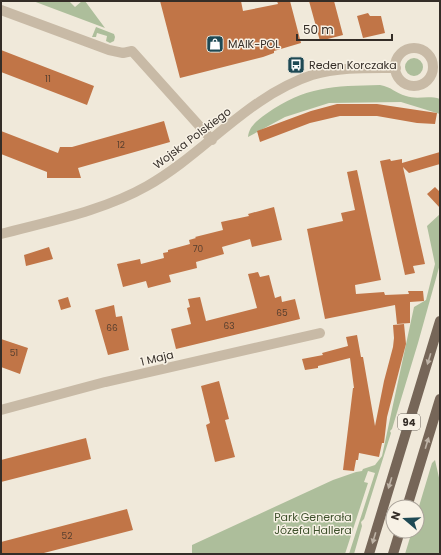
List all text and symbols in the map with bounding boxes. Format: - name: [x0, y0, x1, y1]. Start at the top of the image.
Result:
- scale bar: [297, 16, 392, 42]
- text: 50 m: [303, 21, 334, 38]
- shop icon: MAIK-POL: [205, 34, 225, 54]
- place label: MAIK-POL: [228, 36, 280, 52]
- bus stop icon: Reden Korczaka: [286, 55, 306, 75]
- place label: Reden Korczaka: [309, 57, 397, 73]
- house number: 11: [45, 73, 51, 85]
- street label: Wojska Polskiego: [150, 103, 234, 173]
- house number: 12: [117, 139, 125, 151]
- house number: 70: [193, 243, 204, 255]
- house number: 65: [276, 307, 288, 319]
- house number: 63: [223, 320, 235, 332]
- house number: 66: [106, 322, 118, 334]
- street label: 1 Maja: [139, 346, 175, 370]
- house number: 51: [10, 347, 18, 359]
- one-way arrow: [426, 353, 432, 365]
- road number: 94: [398, 414, 420, 430]
- one-way arrow: [424, 437, 430, 449]
- one-way arrow: [387, 477, 393, 489]
- north arrow: [385, 499, 425, 539]
- park label: Park Generała Józefa Hallera: [274, 509, 352, 538]
- text: N: [387, 509, 404, 522]
- house number: 52: [62, 530, 72, 542]
- one-way arrow: [371, 533, 377, 545]

